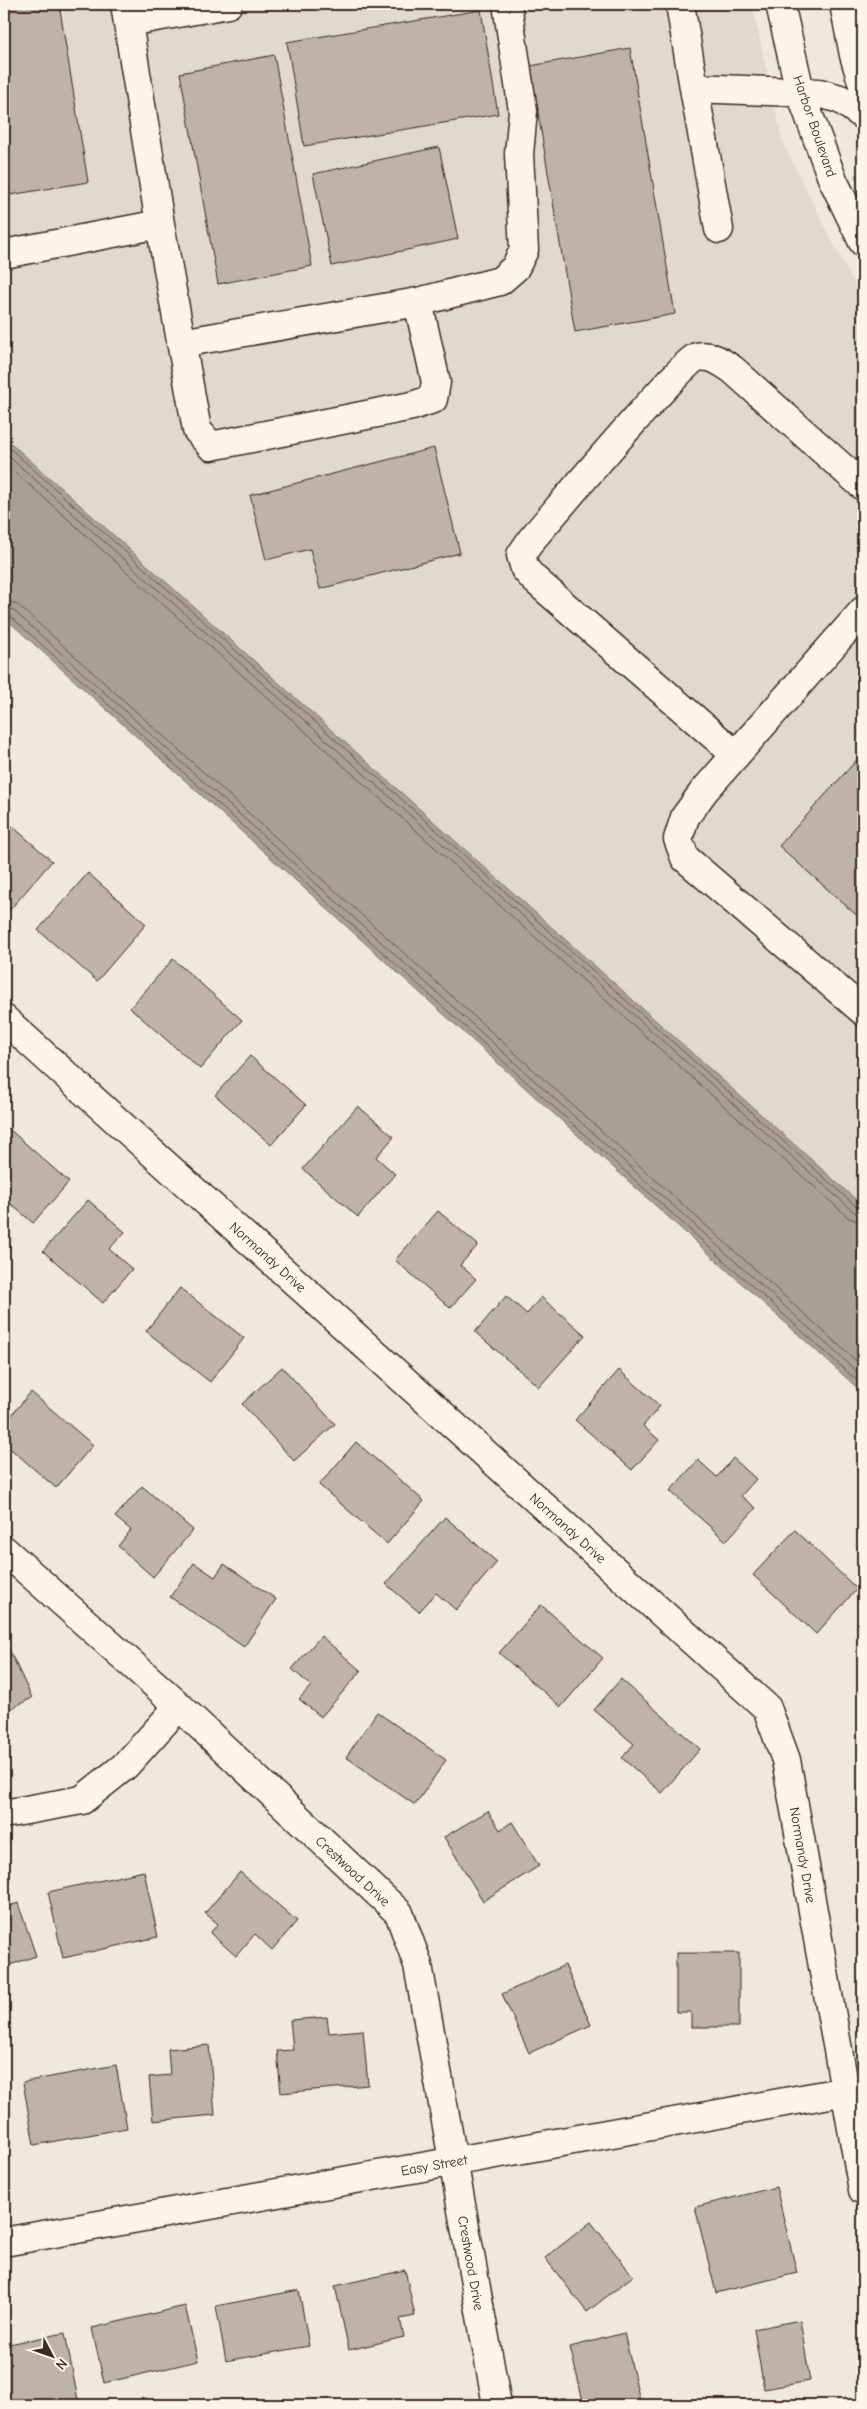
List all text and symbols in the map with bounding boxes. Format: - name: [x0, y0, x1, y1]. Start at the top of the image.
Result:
- street label: Harbor Boulevard: [789, 73, 840, 179]
- street label: Normandy Drive: [226, 1219, 309, 1296]
- street label: Normandy Drive: [526, 1490, 609, 1567]
- street label: Normandy Drive: [786, 1806, 819, 1904]
- street label: Crestwood Drive: [312, 1832, 394, 1910]
- street label: Easy Street: [399, 2151, 470, 2180]
- street label: Crestwood Drive: [454, 2214, 487, 2312]
- north arrow: [28, 2332, 78, 2382]
- text: N: [52, 2355, 71, 2373]

